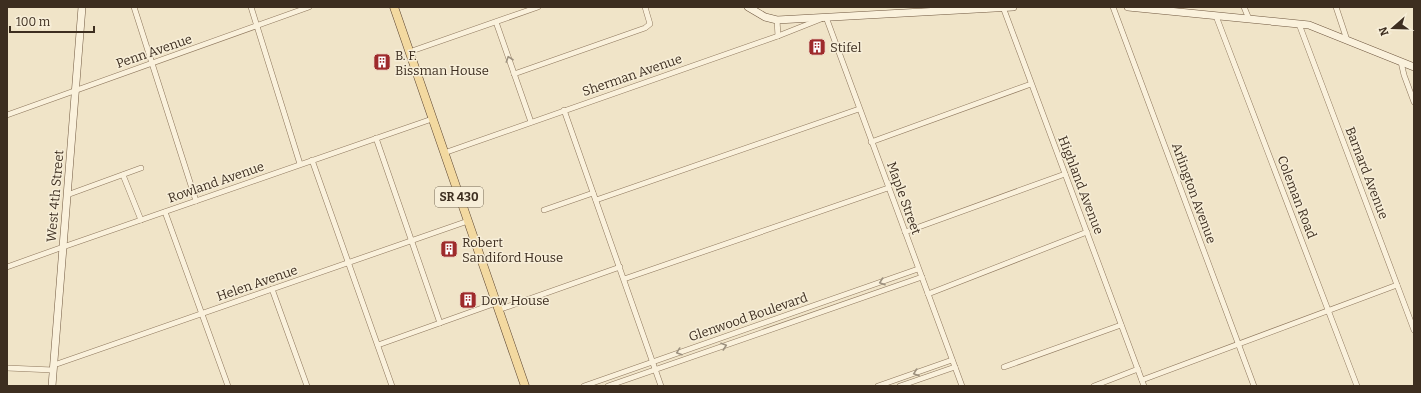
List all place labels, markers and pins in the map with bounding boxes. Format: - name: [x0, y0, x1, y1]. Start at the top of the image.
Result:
- building icon: Stifel: [807, 37, 827, 57]
- place label: Stifel: [830, 40, 862, 55]
- place label: B. F. Bissman House: [395, 48, 489, 78]
- building icon: B. F. Bissman House: [372, 52, 392, 72]
- place label: Robert Sandiford House: [462, 235, 563, 265]
- building icon: Robert Sandiford House: [439, 239, 459, 259]
- building icon: Dow House: [458, 290, 478, 310]
- place label: Dow House: [481, 293, 549, 308]

